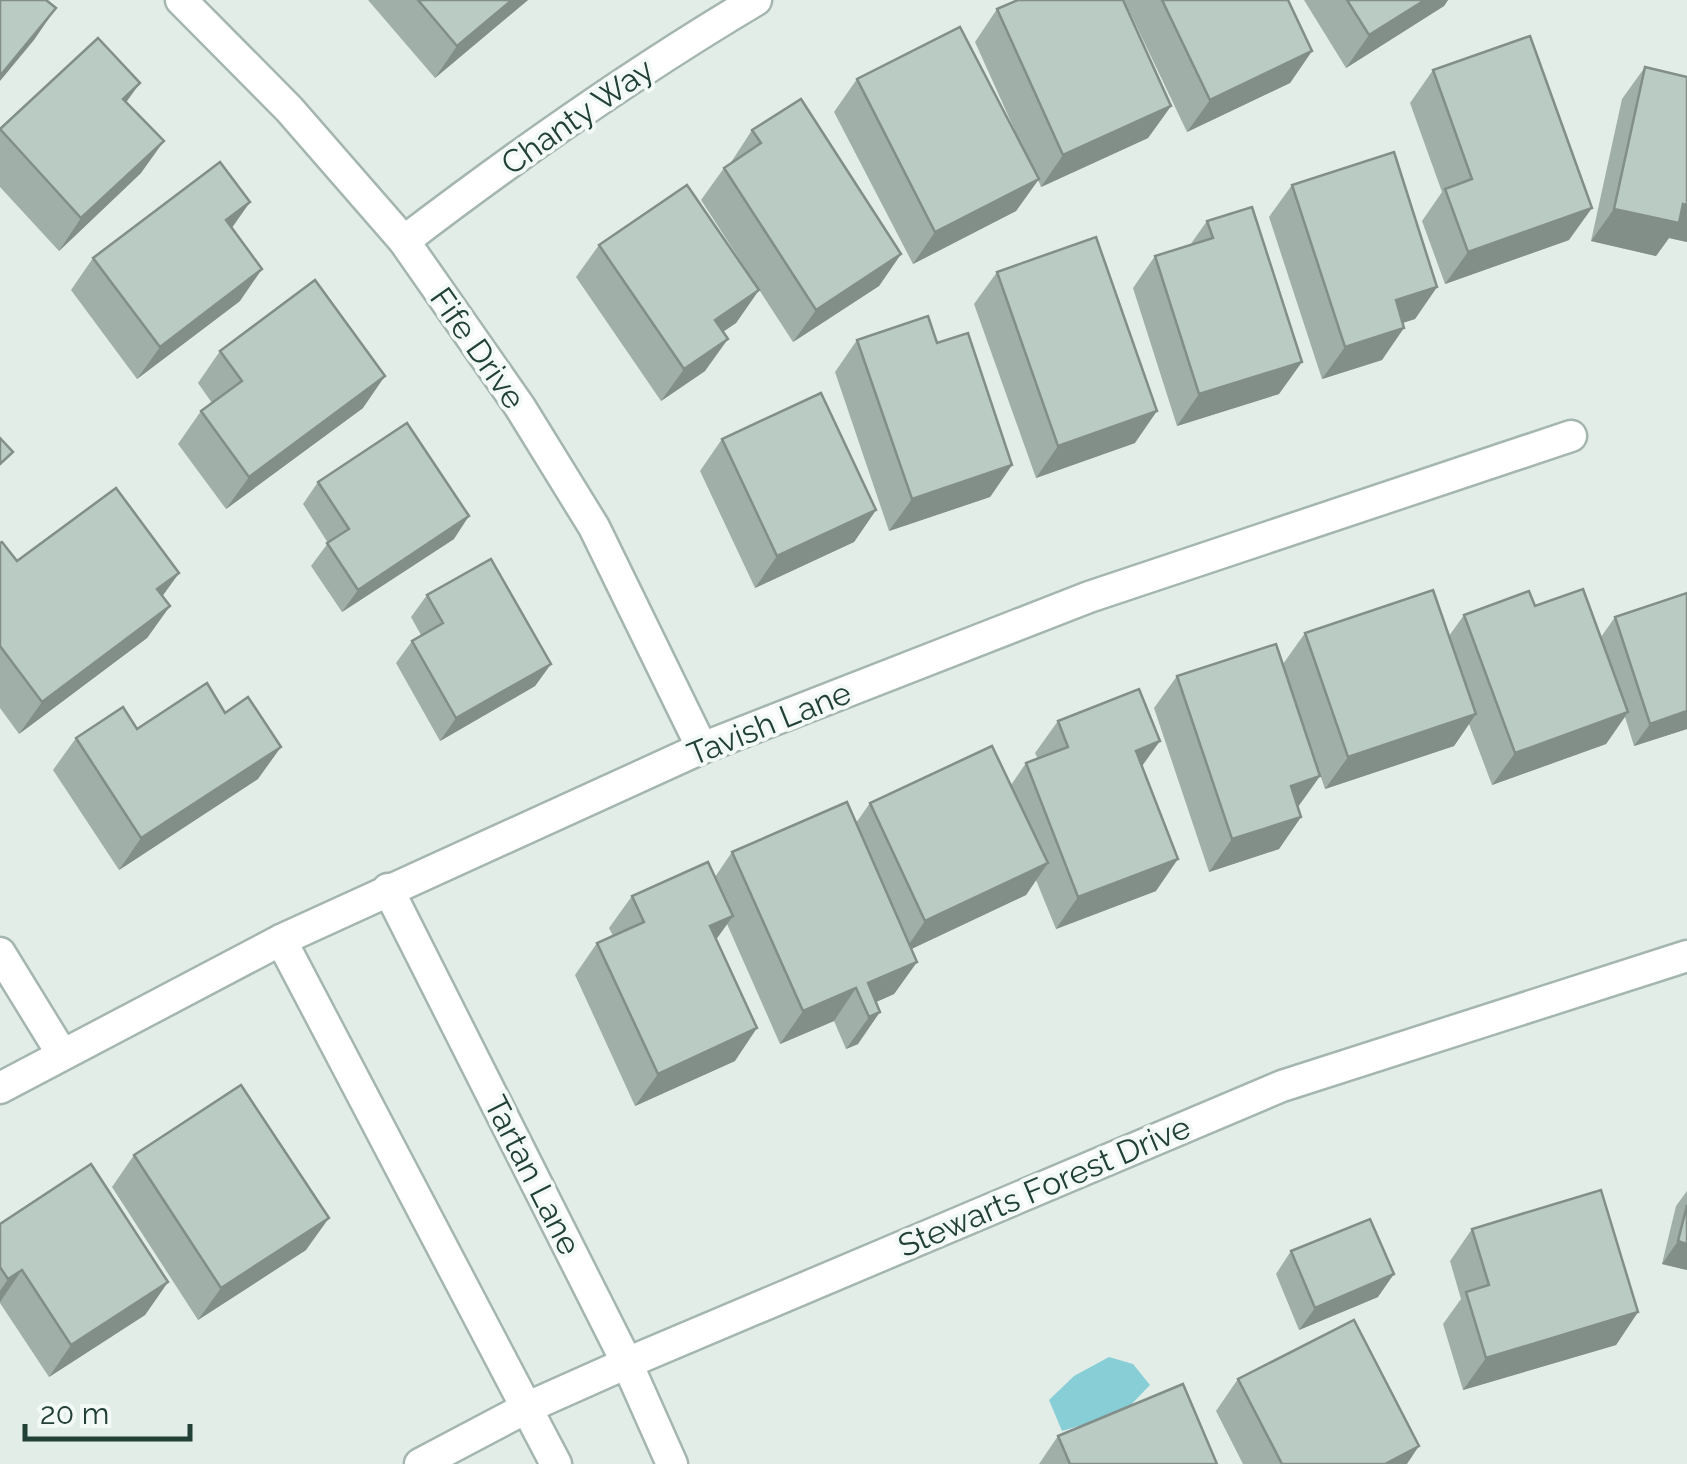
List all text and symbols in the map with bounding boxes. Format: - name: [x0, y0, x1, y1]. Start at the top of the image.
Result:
- street label: Chanty Way: [494, 50, 660, 182]
- street label: Fife Drive: [423, 280, 533, 416]
- street label: Tavish Lane: [682, 673, 856, 773]
- street label: Tartan Lane: [477, 1089, 589, 1261]
- street label: Stewarts Forest Drive: [892, 1108, 1196, 1264]
- scale bar: [25, 1379, 190, 1441]
- text: 20 m: [40, 1396, 109, 1431]

